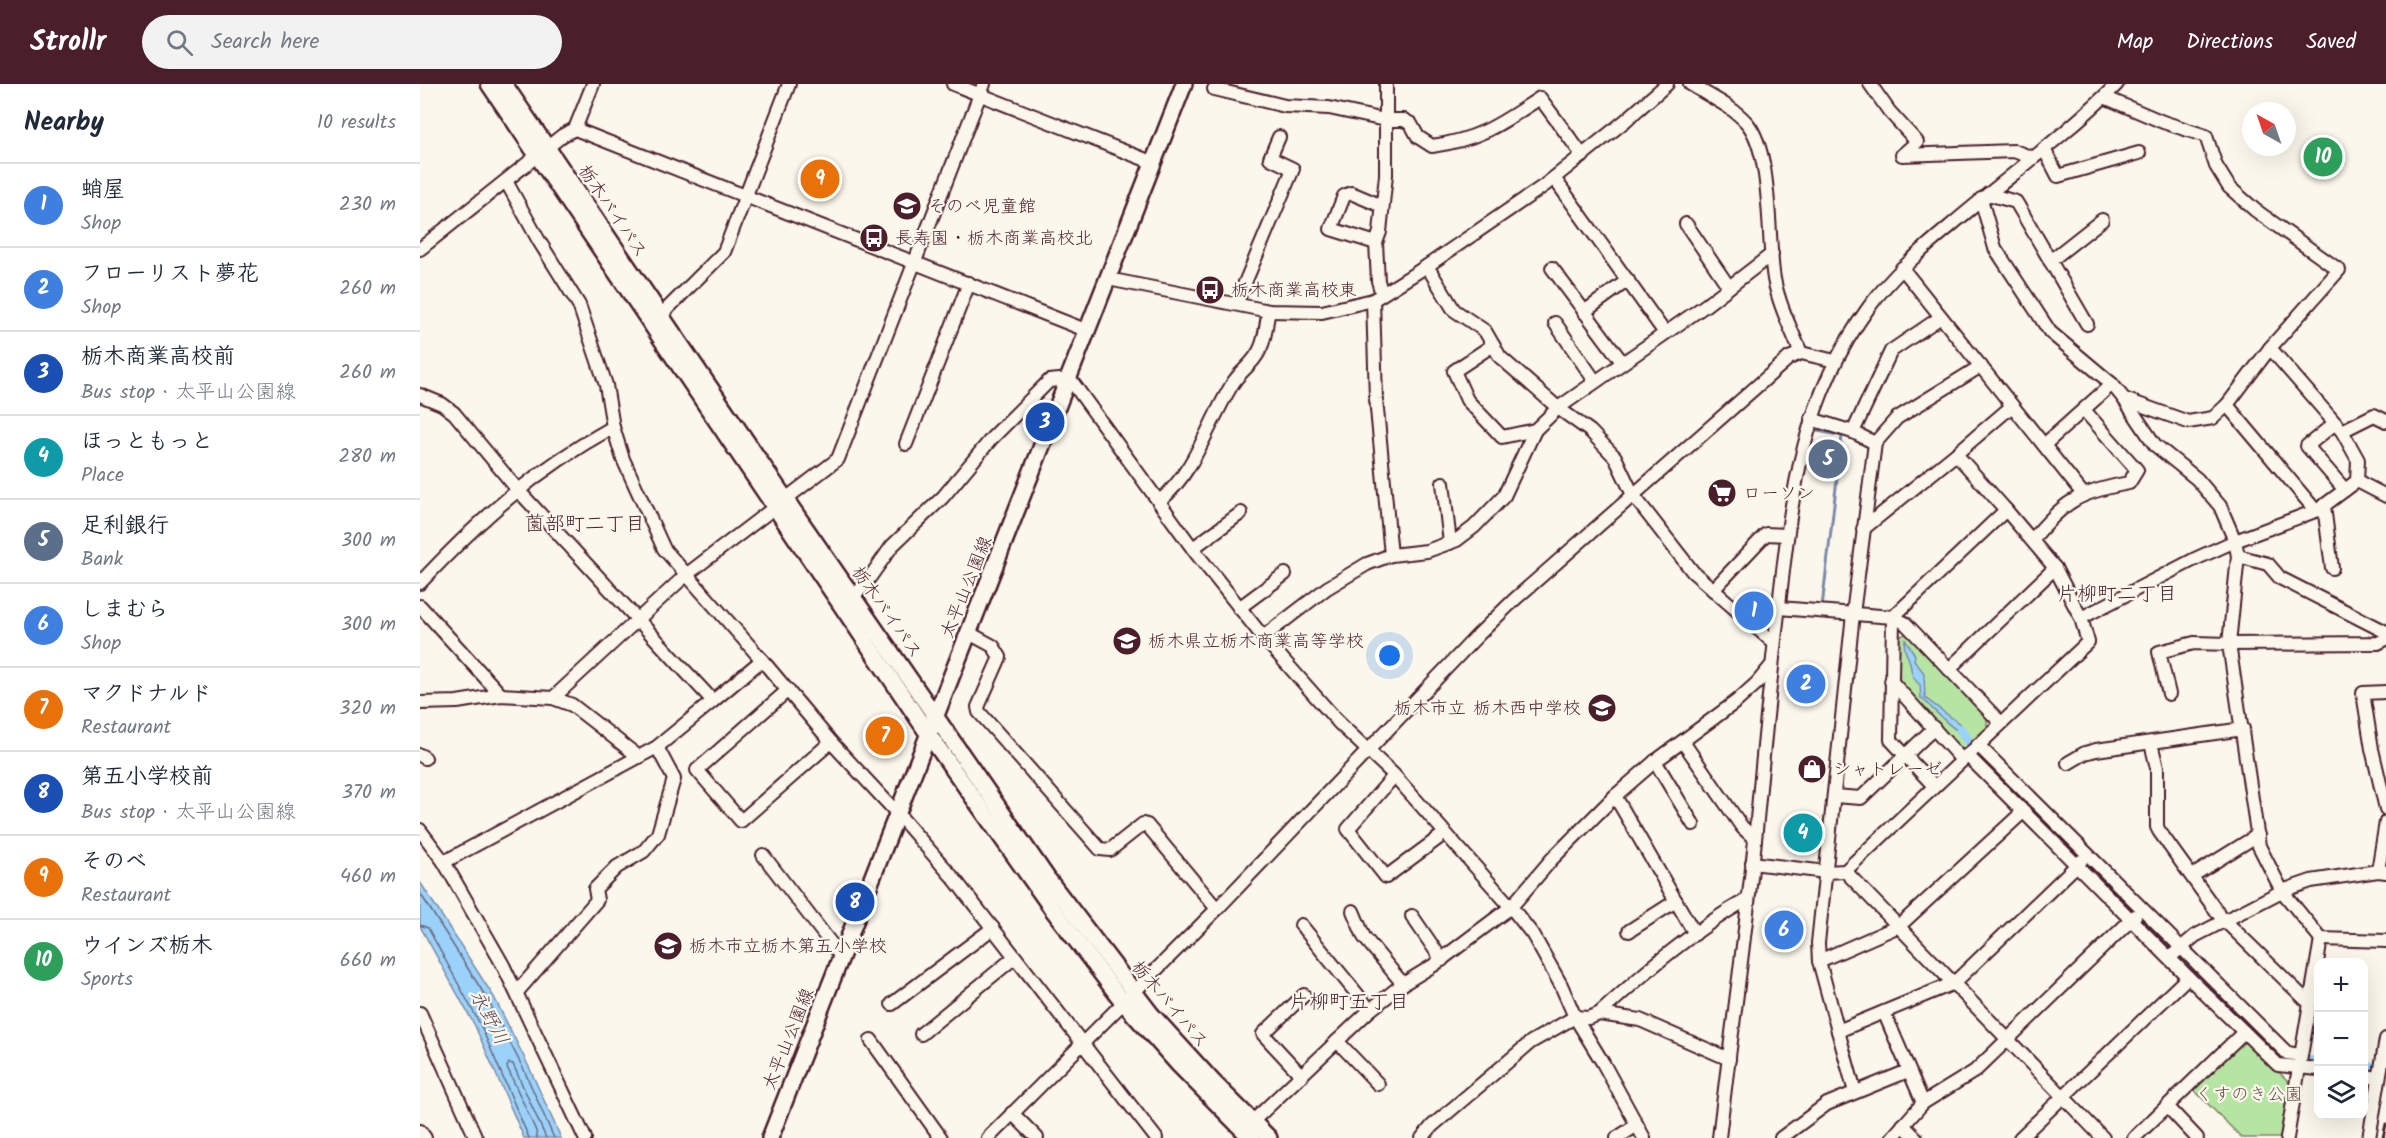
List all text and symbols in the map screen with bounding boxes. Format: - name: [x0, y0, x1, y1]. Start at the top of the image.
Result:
- search box: [142, 15, 562, 69]
- text: Strollr: [30, 20, 106, 65]
- text: Search here: [211, 25, 320, 60]
- icon: search: [163, 26, 196, 59]
- text: Map: [2117, 26, 2153, 59]
- text: Directions: [2186, 26, 2273, 59]
- text: Saved: [2306, 26, 2356, 59]
- text: Nearby: [24, 102, 104, 144]
- north arrow: [2242, 102, 2296, 156]
- text: 10 results: [317, 107, 396, 139]
- pin: 10: [2304, 134, 2342, 180]
- pin: 9: [800, 156, 840, 202]
- street label: 栃木バイパス: [570, 159, 654, 265]
- text: 蛸屋: [81, 173, 125, 208]
- text: 1: [40, 189, 47, 221]
- text: 230 m: [339, 189, 396, 221]
- school or university icon: そのべ児童館: [891, 190, 923, 222]
- place label: そのべ児童館: [928, 193, 1036, 222]
- text: Shop: [81, 208, 121, 240]
- bus stop icon: 長寿園・栃木商業高校北: [858, 222, 890, 254]
- place label: 長寿園・栃木商業高校北: [895, 225, 1093, 254]
- text: フローリスト夢花: [81, 257, 259, 292]
- text: 2: [38, 273, 49, 305]
- text: 260 m: [339, 273, 396, 305]
- bus stop icon: 栃木商業高校東: [1194, 274, 1226, 306]
- place label: 栃木商業高校東: [1231, 277, 1357, 306]
- text: Shop: [81, 292, 121, 324]
- text: 栃木商業高校前: [81, 340, 235, 375]
- text: 3: [38, 357, 49, 389]
- text: 260 m: [339, 357, 396, 389]
- text: Bus stop · 太平山公園線: [81, 377, 296, 409]
- pin: 3: [1026, 400, 1064, 444]
- text: ほっともっと: [81, 425, 213, 460]
- pin: 5: [1808, 436, 1848, 482]
- text: 4: [38, 441, 49, 473]
- text: 280 m: [338, 441, 396, 473]
- text: Place: [81, 460, 124, 492]
- supermarket icon: ローソン: [1706, 477, 1738, 509]
- place label: ローソン: [1743, 480, 1815, 509]
- text: 足利銀行: [81, 509, 169, 544]
- district label: 薗部町二丁目: [525, 509, 645, 541]
- text: 5: [38, 525, 49, 557]
- text: 300 m: [341, 525, 396, 557]
- street label: 太平山公園線: [934, 532, 1001, 643]
- text: Bank: [81, 544, 123, 576]
- street label: 栃木バイパス: [843, 560, 929, 665]
- district label: 片柳町二丁目: [2057, 579, 2177, 611]
- pin: 1: [1734, 588, 1774, 634]
- text: しまむら: [81, 593, 169, 628]
- text: 6: [38, 609, 49, 641]
- text: 300 m: [341, 609, 396, 641]
- school or university icon: 栃木県立栃木商業高等学校: [1111, 625, 1143, 657]
- text: Shop: [81, 628, 121, 660]
- place label: 栃木県立栃木商業高等学校: [1148, 628, 1364, 657]
- your location: [1375, 641, 1404, 670]
- pin: 2: [1786, 662, 1826, 706]
- text: マクドナルド: [81, 677, 212, 712]
- school or university icon: 栃木市立 栃木西中学校: [1586, 692, 1618, 724]
- text: 7: [39, 693, 48, 725]
- text: 320 m: [339, 693, 396, 725]
- place label: 栃木市立 栃木西中学校: [1394, 695, 1581, 724]
- text: Restaurant: [81, 712, 171, 744]
- pin: 7: [866, 714, 904, 758]
- shop icon: シャトレーゼ: [1796, 753, 1828, 785]
- place label: シャトレーゼ: [1833, 756, 1942, 785]
- text: 第五小学校前: [81, 760, 213, 795]
- text: 8: [38, 777, 49, 809]
- text: 370 m: [341, 777, 396, 809]
- text: Bus stop · 太平山公園線: [81, 797, 296, 829]
- pin: 4: [1784, 810, 1822, 855]
- text: そのべ: [81, 845, 147, 880]
- text: 9: [38, 861, 49, 893]
- text: 460 m: [340, 861, 396, 893]
- text: Restaurant: [81, 880, 171, 912]
- pin: 8: [836, 880, 874, 924]
- pin: 6: [1764, 908, 1804, 952]
- text: ウインズ栃木: [81, 929, 213, 964]
- school or university icon: 栃木市立栃木第五小学校: [652, 930, 684, 962]
- place label: 栃木市立栃木第五小学校: [689, 933, 887, 962]
- text: 10: [35, 945, 52, 977]
- text: 660 m: [340, 945, 396, 977]
- street label: 栃木バイパス: [1123, 954, 1215, 1056]
- map controls: [2314, 958, 2368, 1120]
- button: +: [2314, 958, 2368, 1012]
- text: Sports: [81, 964, 133, 996]
- water label: 永野川: [460, 984, 516, 1052]
- street label: 太平山公園線: [756, 984, 823, 1095]
- district label: 片柳町五丁目: [1289, 987, 1409, 1019]
- button: −: [2314, 1012, 2368, 1066]
- button: layers: [2314, 1066, 2368, 1120]
- park label: くすのき公園: [2195, 1081, 2303, 1110]

